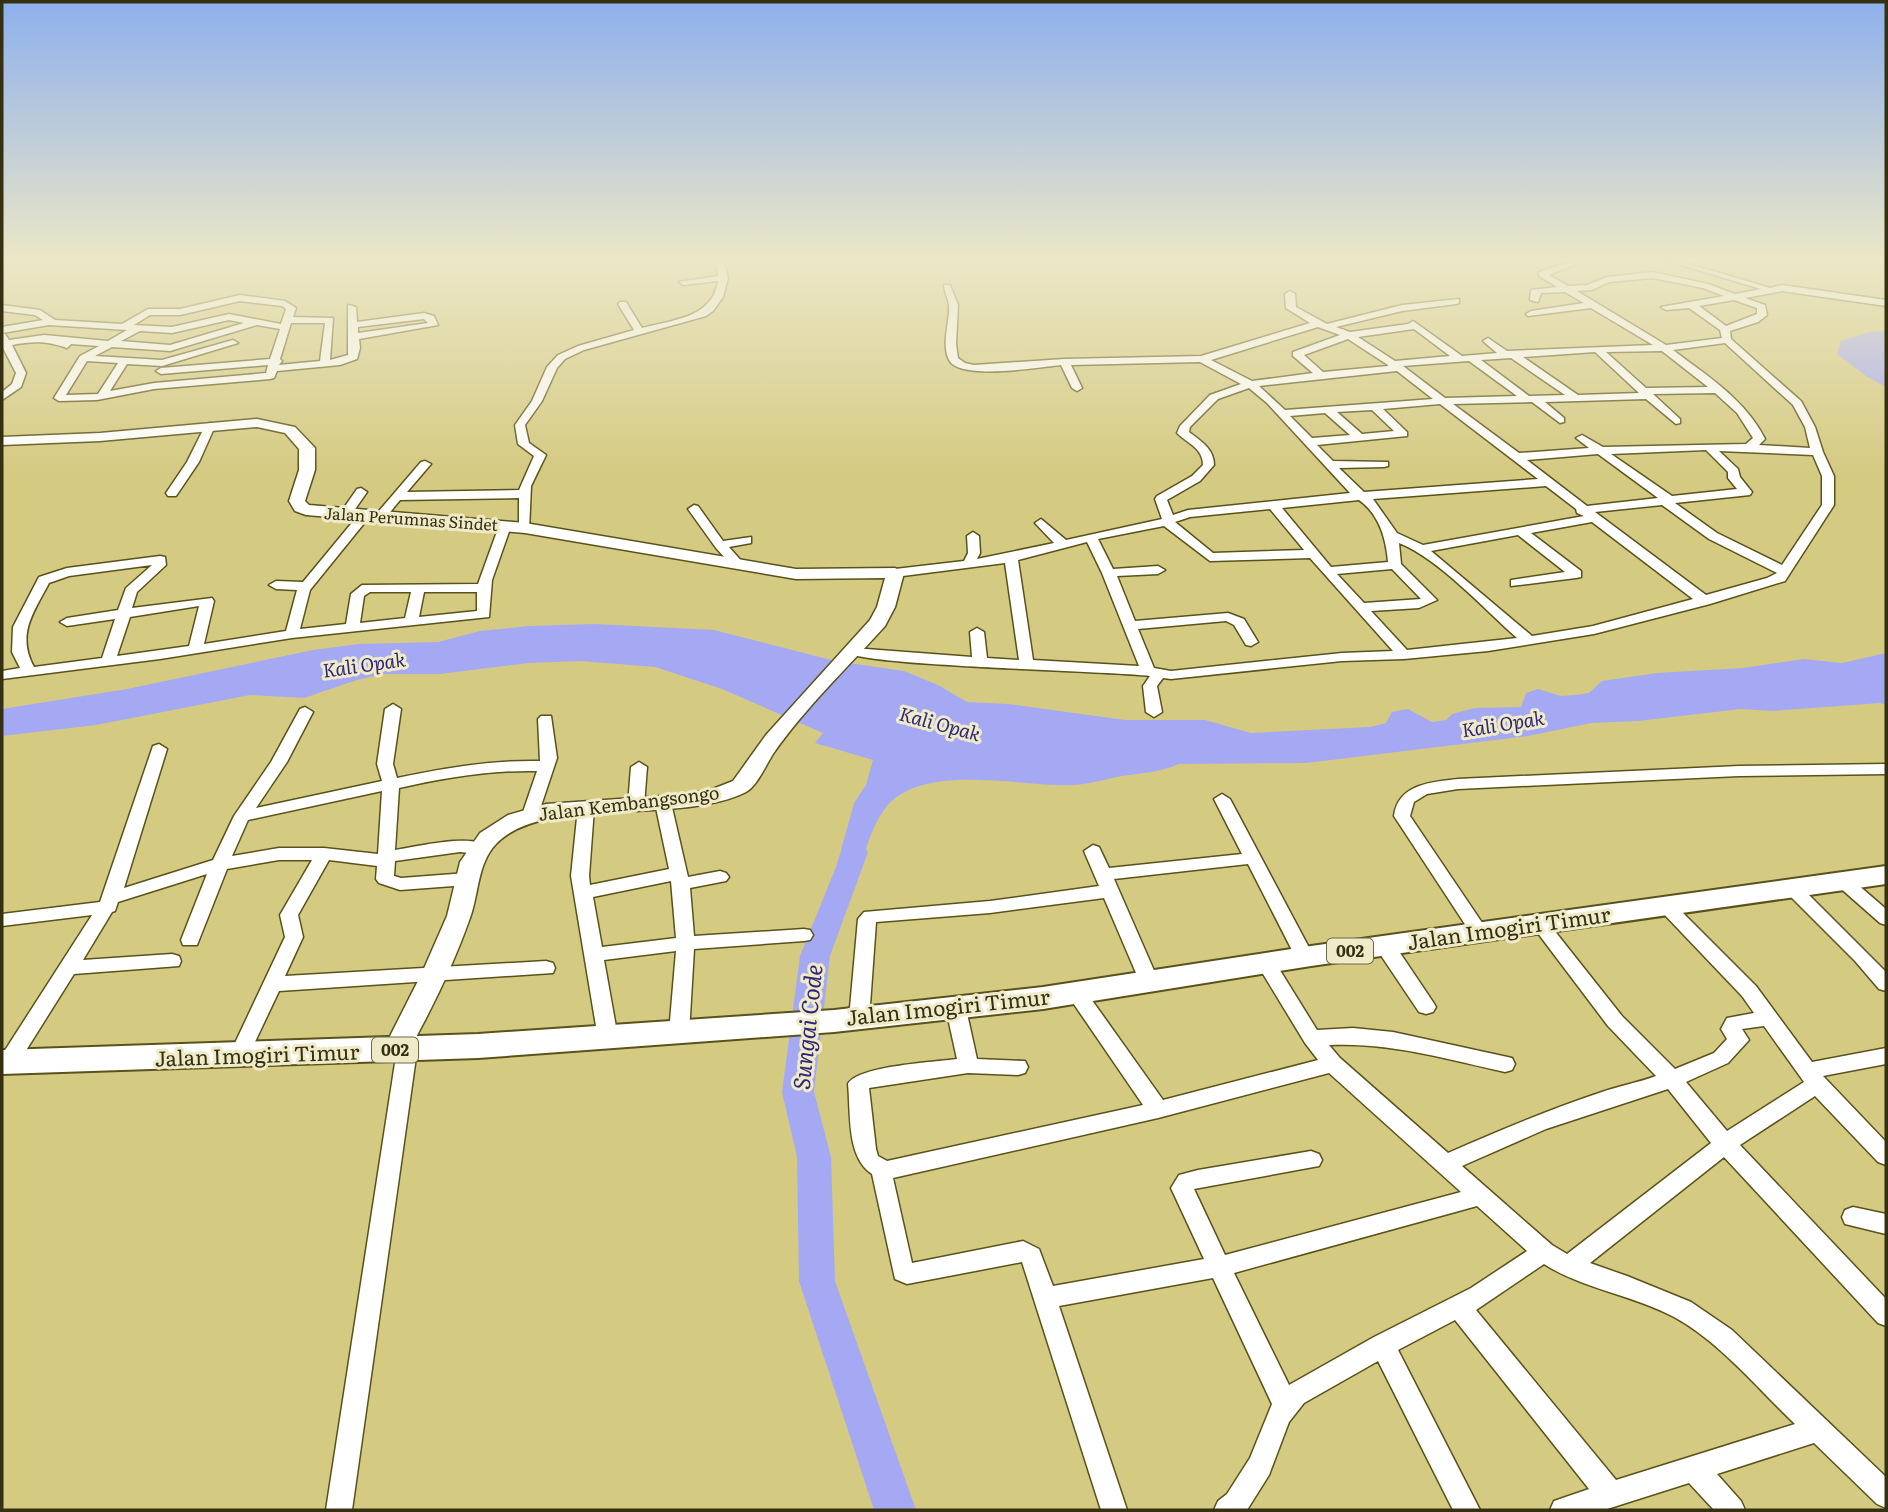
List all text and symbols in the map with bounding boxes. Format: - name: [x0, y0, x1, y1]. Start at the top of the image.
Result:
- street label: Jalan Perumnas Sindet: [323, 500, 499, 536]
- water label: Kali Opak: [321, 644, 408, 684]
- water label: Kali Opak: [896, 699, 985, 747]
- water label: Kali Opak: [1460, 703, 1547, 743]
- street label: Jalan Kembangsongo: [537, 778, 721, 827]
- street label: Jalan Imogiri Timur: [1405, 897, 1612, 956]
- road number: 002: [1327, 939, 1373, 964]
- water label: Sungai Code: [783, 962, 829, 1091]
- street label: Jalan Imogiri Timur: [844, 979, 1051, 1032]
- street label: Jalan Imogiri Timur: [154, 1034, 360, 1073]
- road number: 002: [372, 1038, 418, 1062]

